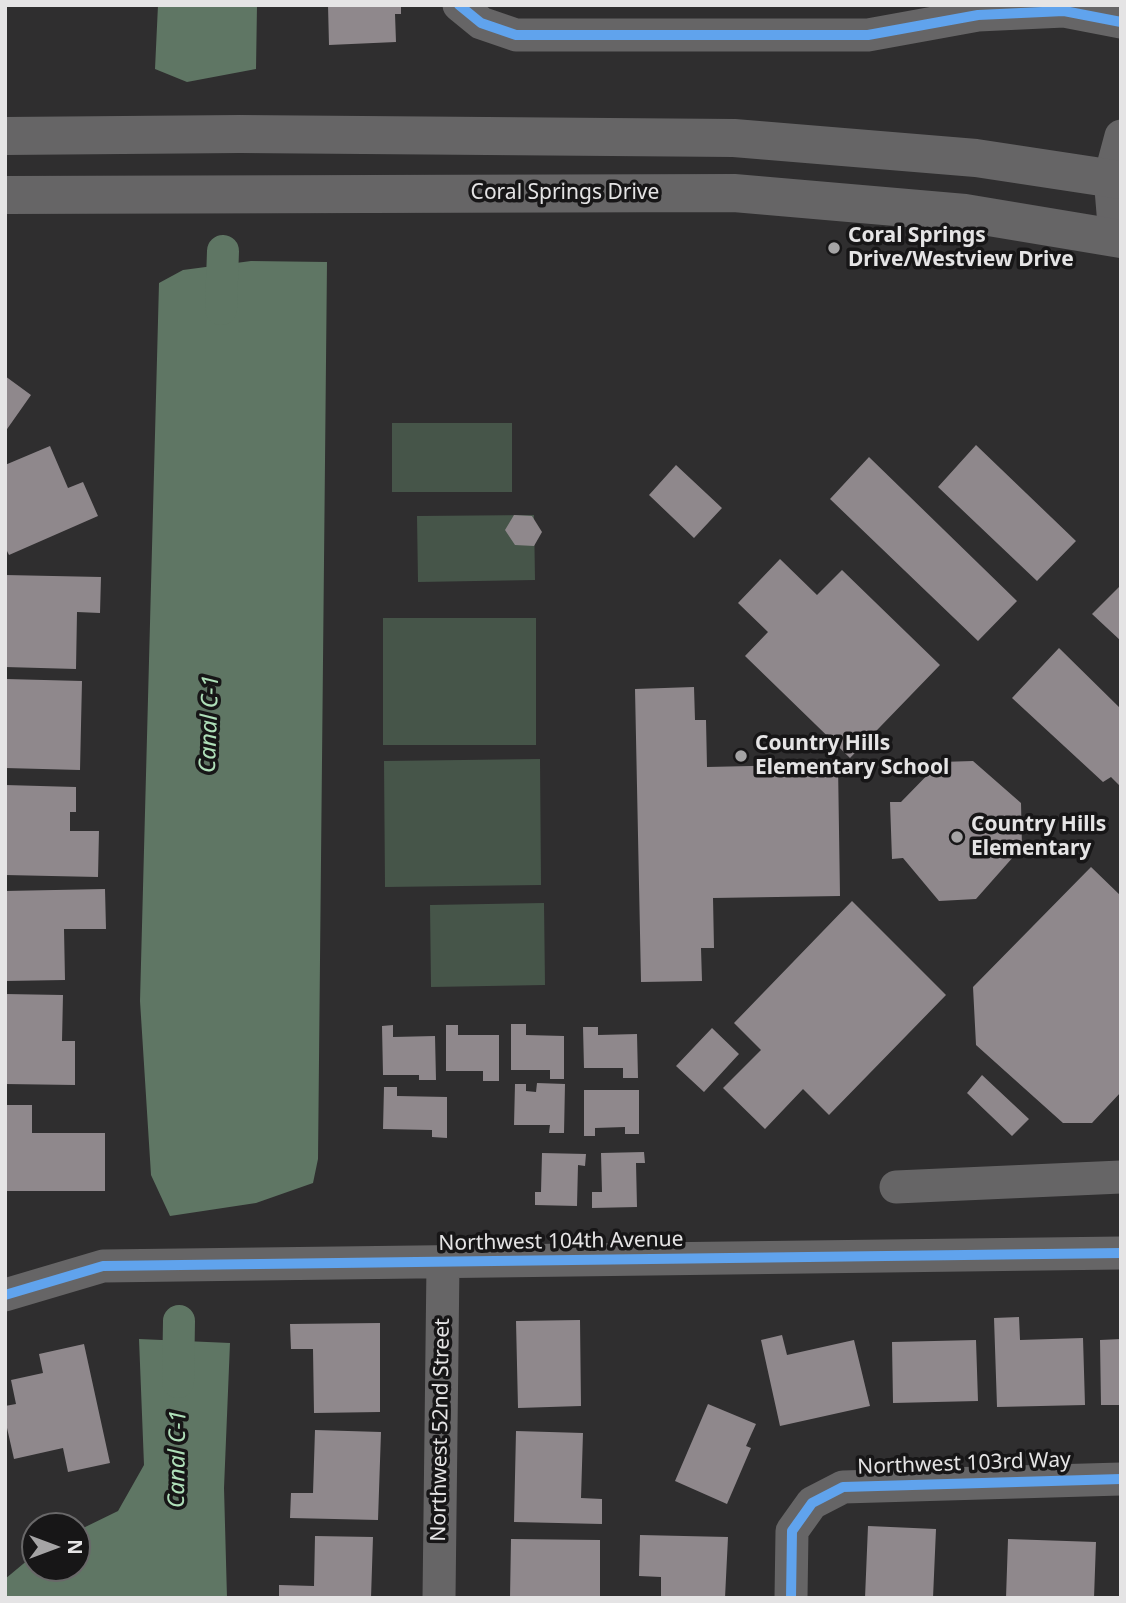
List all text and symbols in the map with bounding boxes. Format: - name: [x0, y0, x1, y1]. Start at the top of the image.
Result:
- street label: Coral Springs Drive: [471, 180, 659, 206]
- place label: Coral Springs Drive/Westview Drive: [848, 223, 1074, 273]
- marker: Coral Springs Drive/Westview Drive: [826, 240, 842, 256]
- water label: Canal C-1: [194, 674, 226, 774]
- place label: Country Hills Elementary School: [755, 731, 949, 781]
- marker: Country Hills Elementary School: [733, 748, 749, 764]
- place label: Country Hills Elementary: [971, 812, 1106, 862]
- marker: Country Hills Elementary: [949, 829, 965, 845]
- street label: Northwest 104th Avenue: [438, 1227, 684, 1257]
- street label: Northwest 52nd Street: [426, 1318, 456, 1542]
- water label: Canal C-1: [163, 1410, 193, 1508]
- street label: Northwest 103rd Way: [857, 1448, 1071, 1480]
- north arrow: [21, 1512, 91, 1582]
- text: N: [62, 1539, 88, 1555]

